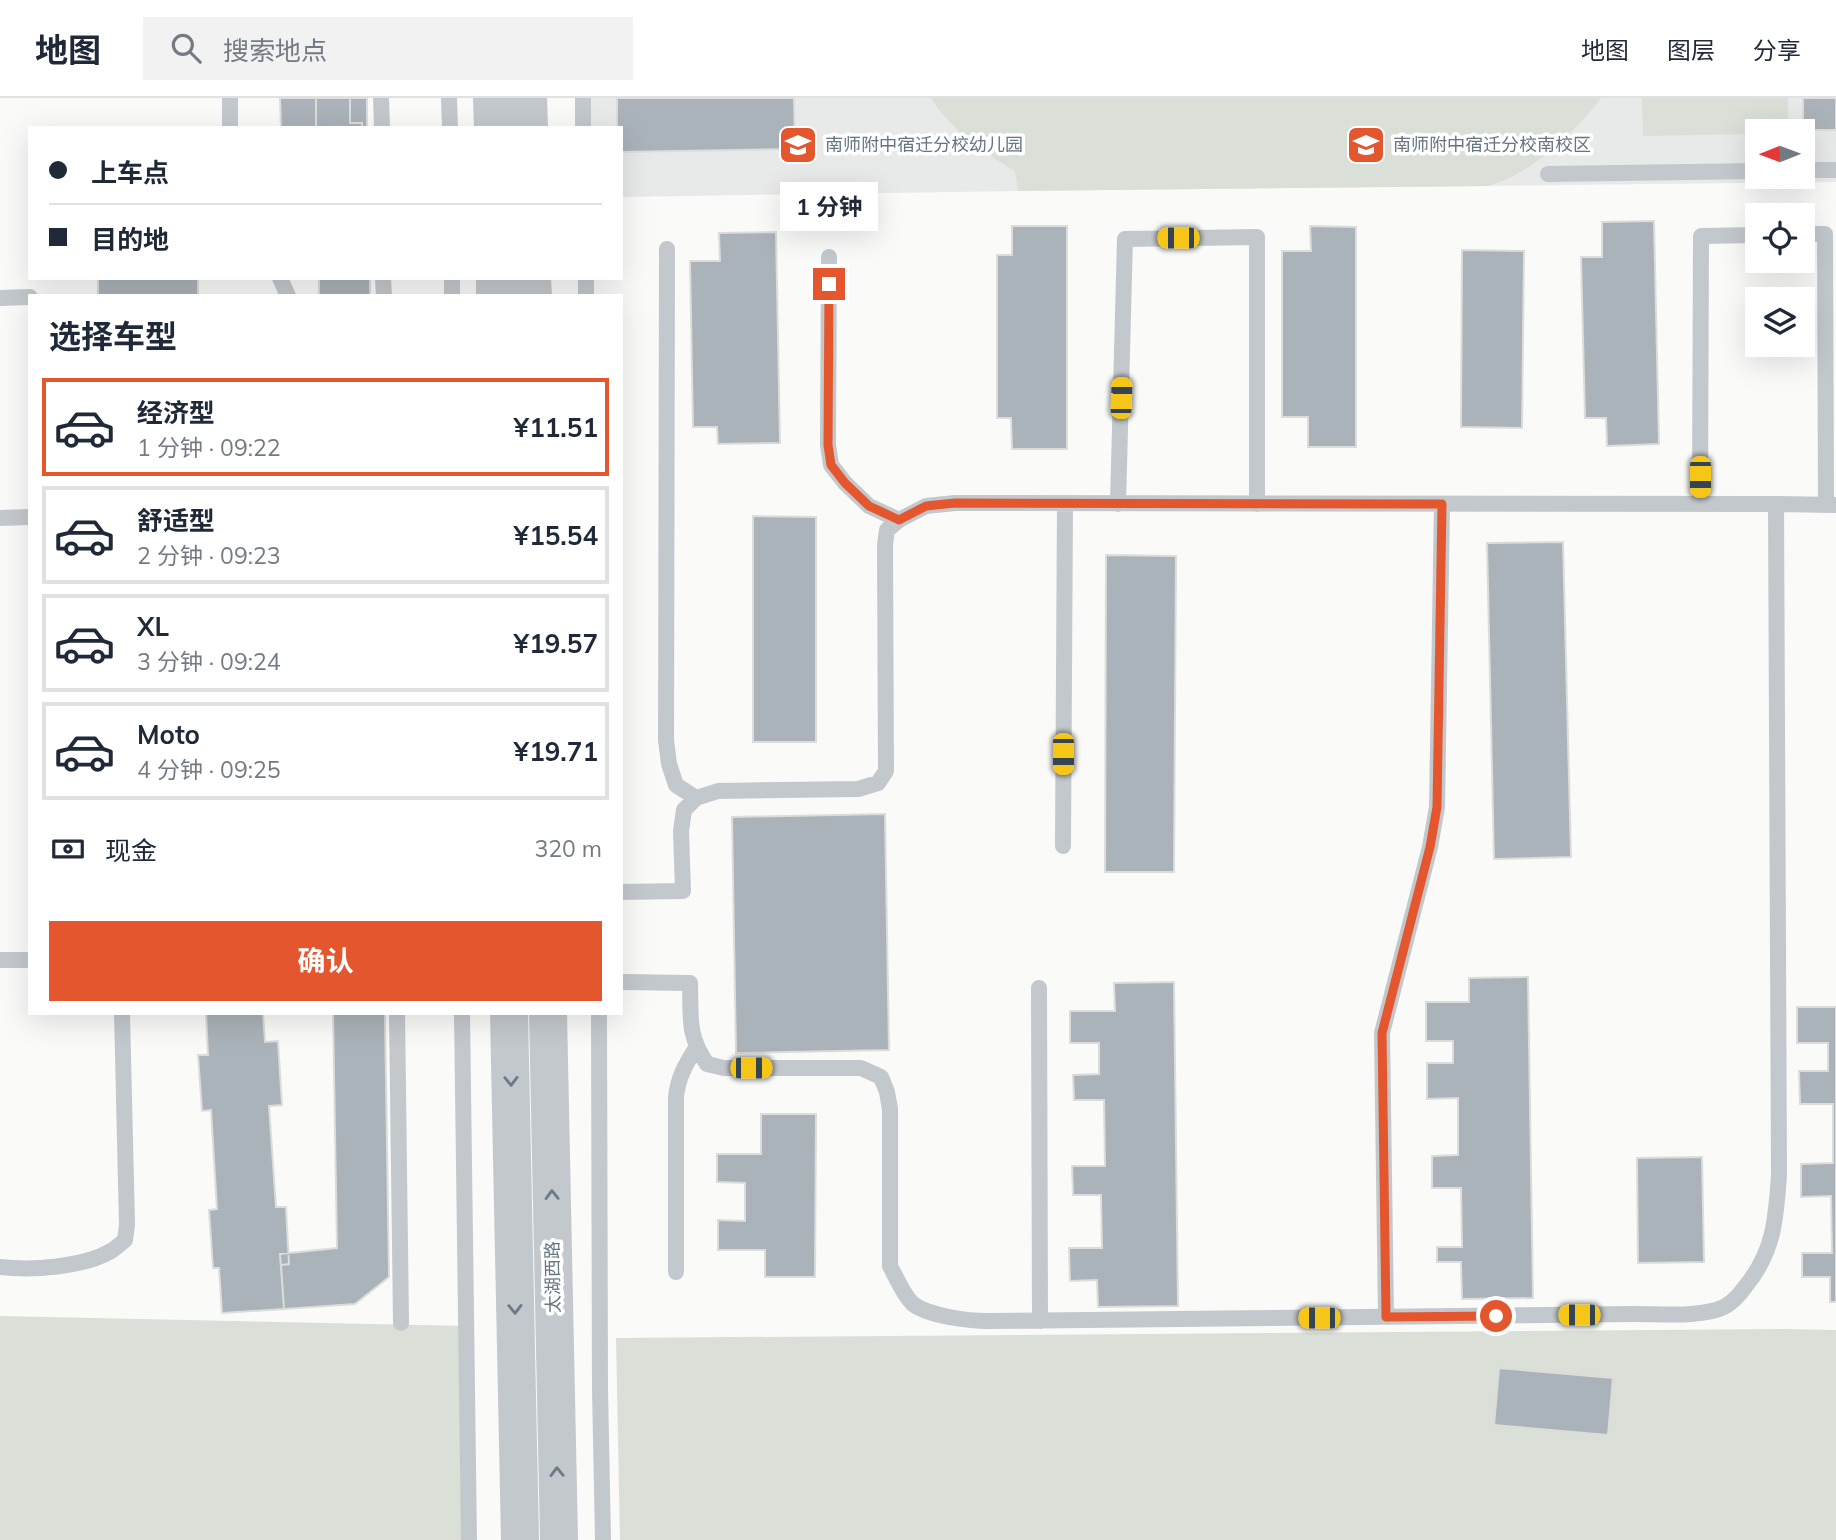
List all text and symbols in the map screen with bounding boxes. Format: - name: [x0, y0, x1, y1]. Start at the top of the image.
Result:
- search box: [143, 17, 633, 80]
- text: 地图: [35, 29, 101, 70]
- icon: search: [167, 29, 205, 67]
- text: 搜索地点: [223, 34, 327, 67]
- text: 地图: [1581, 35, 1629, 65]
- text: 图层: [1667, 35, 1715, 65]
- text: 分享: [1753, 35, 1801, 65]
- north arrow: [1745, 119, 1815, 189]
- map controls: [1745, 119, 1815, 357]
- school or university icon: 南师附中宿迁分校幼儿园: [777, 124, 819, 166]
- school or university icon: 南师附中宿迁分校南校区: [1345, 124, 1387, 166]
- place label: 南师附中宿迁分校幼儿园: [825, 133, 1023, 156]
- place label: 南师附中宿迁分校南校区: [1393, 133, 1591, 156]
- text: 上车点: [91, 156, 169, 189]
- callout: 1 分钟: [780, 183, 878, 232]
- text: 1 分钟: [796, 192, 862, 221]
- button: locate: [1745, 203, 1815, 273]
- text: 目的地: [91, 223, 169, 256]
- car: [1158, 228, 1200, 249]
- route end: [813, 268, 845, 300]
- button: layers: [1745, 287, 1815, 357]
- text: 选择车型: [49, 316, 177, 356]
- car: [1110, 377, 1133, 419]
- icon: car: [53, 396, 116, 459]
- text: 经济型: [137, 396, 215, 429]
- text: ¥11.51: [514, 411, 598, 444]
- text: 1 分钟 · 09:22: [137, 433, 281, 462]
- car: [1690, 456, 1711, 498]
- icon: car: [53, 504, 116, 567]
- text: 舒适型: [137, 504, 215, 537]
- text: ¥15.54: [514, 519, 598, 552]
- text: 2 分钟 · 09:23: [137, 541, 281, 570]
- text: XL: [137, 610, 169, 643]
- icon: car: [53, 612, 116, 675]
- text: ¥19.57: [514, 627, 598, 660]
- text: 3 分钟 · 09:24: [137, 647, 281, 676]
- text: Moto: [137, 718, 200, 751]
- icon: car: [53, 720, 116, 783]
- car: [1053, 733, 1074, 775]
- text: ¥19.71: [514, 735, 598, 768]
- text: 4 分钟 · 09:25: [137, 755, 281, 784]
- icon: cash: [49, 830, 87, 868]
- text: 现金: [105, 834, 157, 867]
- text: 320 m: [534, 834, 602, 863]
- button: 确认: [49, 921, 602, 1001]
- car: [731, 1058, 773, 1079]
- one-way arrow: [503, 1076, 518, 1087]
- one-way arrow: [544, 1190, 559, 1201]
- street label: 太湖西路: [540, 1241, 565, 1313]
- route start: [1480, 1300, 1512, 1332]
- one-way arrow: [507, 1304, 523, 1315]
- car: [1559, 1305, 1601, 1326]
- car: [1299, 1308, 1341, 1329]
- one-way arrow: [550, 1466, 565, 1477]

